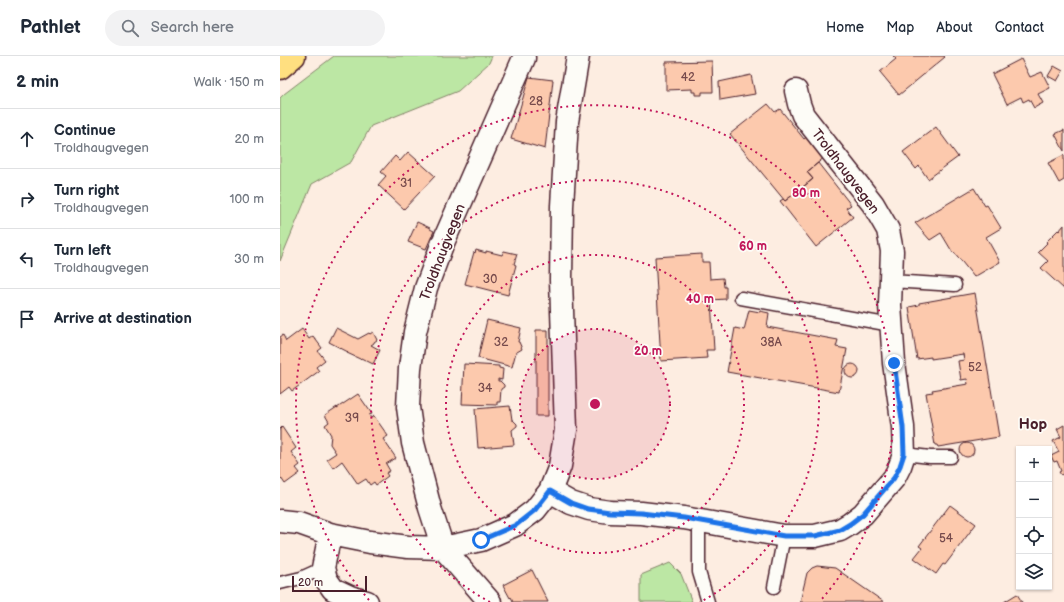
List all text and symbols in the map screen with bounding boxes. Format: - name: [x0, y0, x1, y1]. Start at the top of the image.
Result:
- search box: [105, 10, 385, 46]
- text: Pathlet: [20, 16, 81, 39]
- icon: search: [119, 17, 141, 39]
- text: Search here: [151, 18, 234, 37]
- text: Home: [826, 19, 864, 36]
- text: Map: [886, 19, 914, 36]
- text: About: [936, 19, 973, 36]
- text: Contact: [995, 19, 1044, 36]
- house number: 42: [681, 70, 695, 85]
- text: 2 min: [16, 72, 59, 92]
- text: Walk · 150 m: [193, 74, 264, 90]
- house number: 28: [529, 94, 543, 109]
- text: Continue: [54, 121, 116, 140]
- street label: Troldhaugvegen: [808, 125, 883, 217]
- icon: ahead: [16, 128, 38, 150]
- text: 20 m: [234, 131, 264, 147]
- text: Troldhaugvegen: [54, 140, 149, 156]
- house number: 31: [400, 176, 412, 191]
- text: Turn right: [54, 181, 119, 200]
- text: 80 m: [792, 186, 820, 201]
- icon: right: [16, 188, 38, 210]
- text: 100 m: [229, 191, 264, 207]
- text: Troldhaugvegen: [54, 200, 149, 216]
- street label: Troldhaugvegen: [416, 201, 469, 303]
- text: 60 m: [739, 239, 767, 254]
- text: Turn left: [54, 241, 111, 260]
- icon: left: [16, 248, 38, 270]
- text: 30 m: [234, 251, 264, 267]
- text: Troldhaugvegen: [54, 260, 149, 276]
- house number: 30: [483, 272, 497, 287]
- text: 40 m: [686, 292, 714, 307]
- icon: arrive: [16, 308, 38, 330]
- text: Arrive at destination: [54, 309, 192, 328]
- house number: 32: [494, 335, 508, 350]
- house number: 38A: [760, 335, 783, 350]
- text: 20 m: [634, 344, 662, 359]
- route end: [885, 354, 903, 372]
- house number: 52: [968, 360, 982, 375]
- house number: 34: [478, 381, 493, 396]
- centre of rings: [588, 397, 602, 411]
- house number: 39: [345, 411, 359, 426]
- district label: Hop: [1019, 415, 1048, 434]
- map controls: [1016, 446, 1052, 590]
- button: +: [1016, 446, 1052, 482]
- button: −: [1016, 482, 1052, 518]
- button: locate: [1016, 518, 1052, 554]
- route start: [472, 531, 490, 549]
- house number: 54: [939, 531, 954, 546]
- button: layers: [1016, 554, 1052, 590]
- scale bar: [292, 574, 367, 593]
- text: 20 m: [298, 576, 323, 589]

